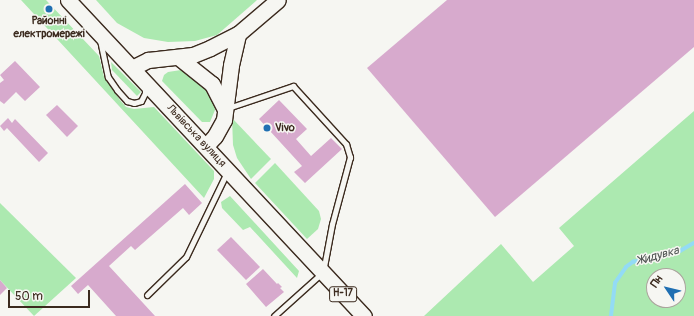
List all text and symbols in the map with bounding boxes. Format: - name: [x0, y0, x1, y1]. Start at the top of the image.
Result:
- marker: Районні електромережі: [44, 4, 54, 14]
- place label: Районні електромережі: [13, 15, 85, 41]
- street label: Львівська вулиця: [164, 102, 228, 170]
- place label: Vivo: [275, 121, 295, 135]
- marker: Vivo: [262, 123, 272, 133]
- water label: Жидувка: [636, 244, 680, 268]
- north arrow: [646, 268, 686, 308]
- text: Пн: [648, 273, 665, 290]
- scale bar: [10, 282, 92, 308]
- road number: Н-17: [329, 286, 357, 302]
- text: 50 m: [15, 289, 43, 304]

